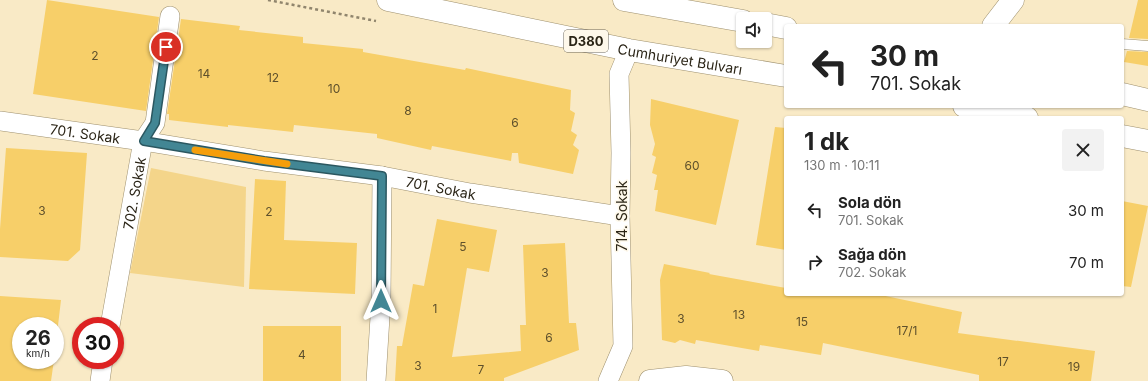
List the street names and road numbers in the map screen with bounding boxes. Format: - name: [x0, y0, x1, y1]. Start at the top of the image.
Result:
- road number: D380: [564, 30, 608, 52]
- street label: Cumhuriyet Bulvarı: [616, 39, 744, 77]
- street label: 701. Sokak: [49, 120, 122, 146]
- street label: 702. Sokak: [119, 155, 149, 231]
- street label: 701. Sokak: [405, 172, 477, 202]
- street label: 714. Sokak: [613, 180, 630, 251]

